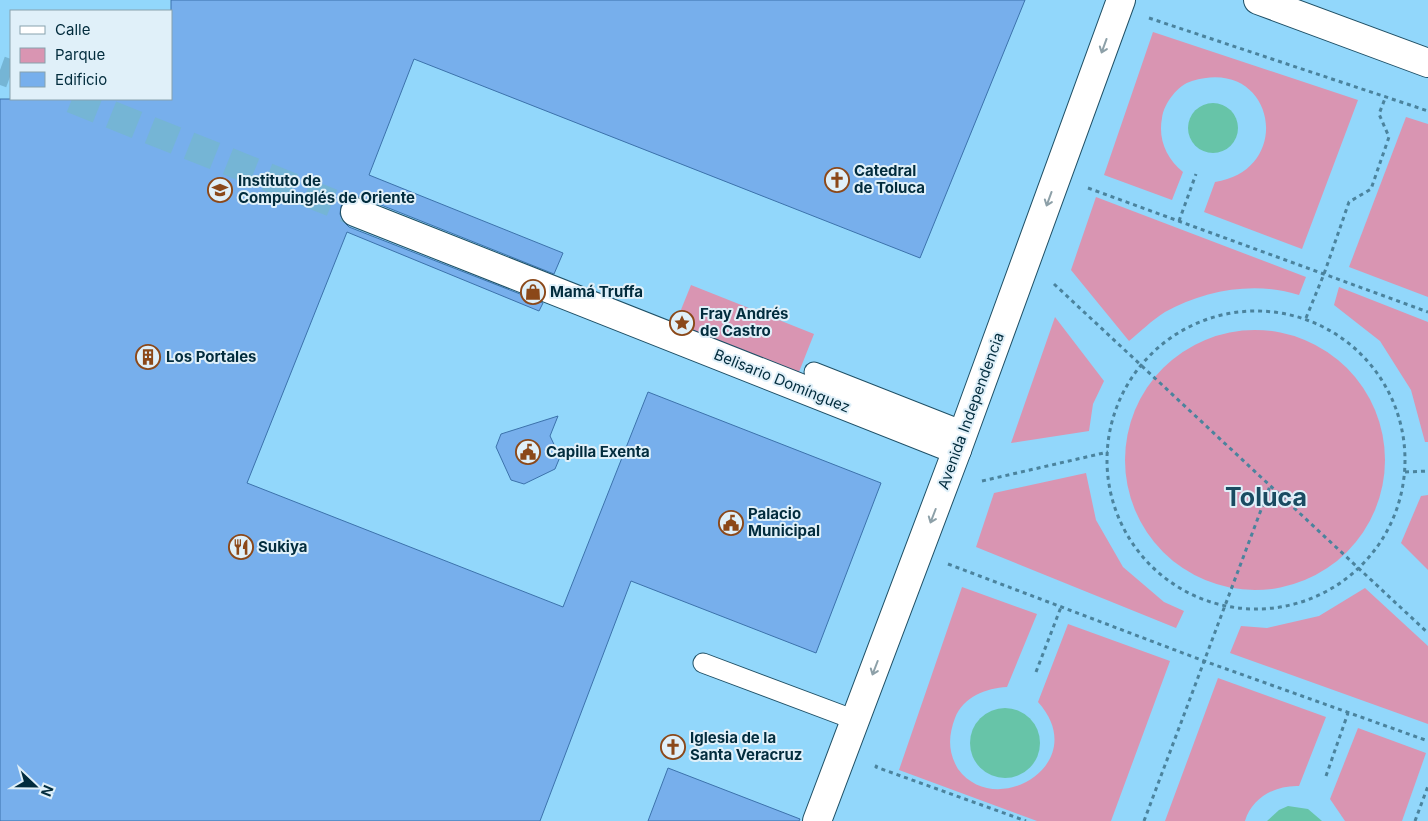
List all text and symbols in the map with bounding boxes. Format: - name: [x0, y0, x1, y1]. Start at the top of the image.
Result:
- legend: [10, 10, 172, 100]
- text: Calle: [55, 20, 90, 39]
- one-way arrow: [1099, 38, 1108, 53]
- text: Parque: [55, 45, 105, 64]
- text: Edificio: [55, 70, 107, 89]
- place label: Catedral de Toluca: [854, 161, 925, 197]
- church icon: Catedral de Toluca: [824, 167, 850, 193]
- place label: Instituto de Compuinglés de Oriente: [238, 171, 415, 207]
- school or university icon: Instituto de Compuinglés de Oriente: [207, 177, 233, 203]
- one-way arrow: [1044, 190, 1053, 206]
- shop icon: Mamá Truffa: [520, 279, 546, 305]
- place label: Mamá Truffa: [550, 282, 643, 301]
- place label: Fray Andrés de Castro: [700, 304, 789, 340]
- place icon: Fray Andrés de Castro: [669, 310, 695, 336]
- street label: Avenida Independencia: [933, 330, 1008, 492]
- building icon: Los Portales: [135, 344, 161, 370]
- street label: Belisario Domínguez: [711, 345, 853, 417]
- place label: Los Portales: [166, 347, 257, 366]
- public building icon: Capilla Exenta: [515, 439, 541, 465]
- place label: Capilla Exenta: [546, 442, 650, 461]
- district label: Toluca: [1225, 482, 1307, 512]
- place label: Palacio Municipal: [748, 504, 820, 540]
- one-way arrow: [928, 507, 937, 523]
- public building icon: Palacio Municipal: [718, 510, 744, 536]
- restaurant icon: Sukiya: [228, 534, 254, 560]
- place label: Sukiya: [258, 537, 308, 556]
- one-way arrow: [870, 659, 879, 675]
- place label: Iglesia de la Santa Veracruz: [690, 728, 802, 764]
- church icon: Iglesia de la Santa Veracruz: [660, 734, 686, 760]
- north arrow: [10, 761, 60, 811]
- text: N: [38, 783, 57, 799]

